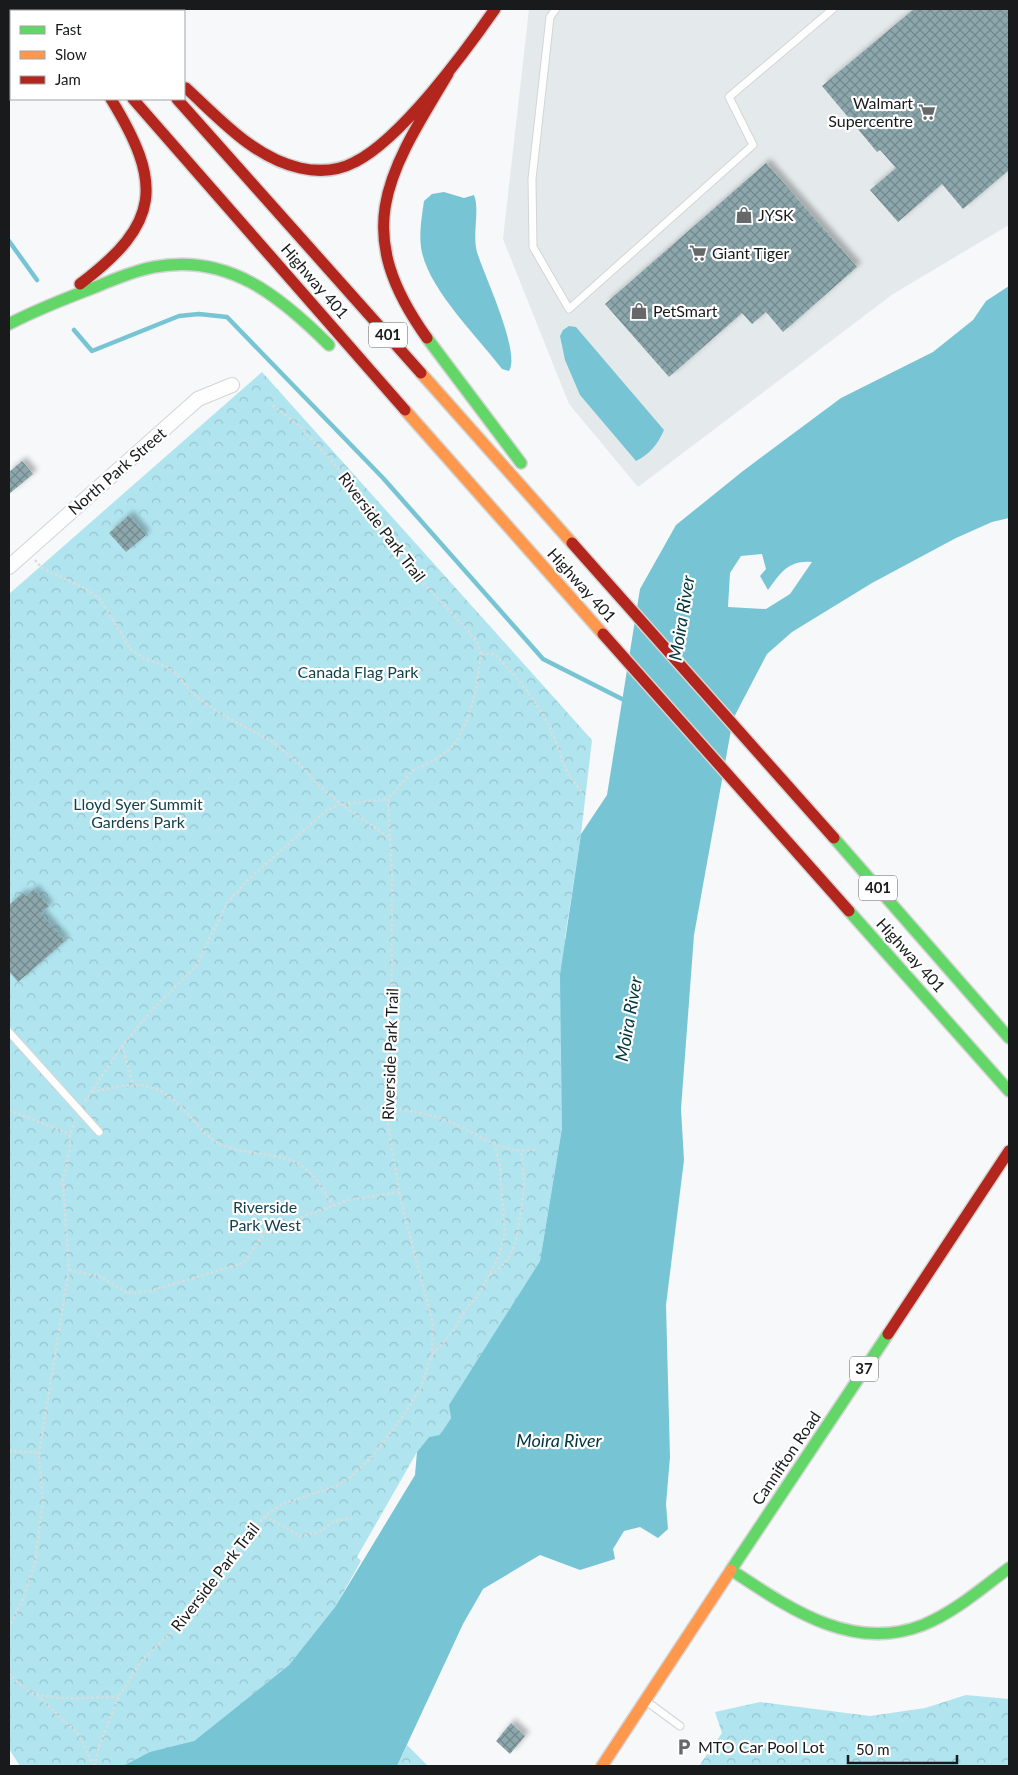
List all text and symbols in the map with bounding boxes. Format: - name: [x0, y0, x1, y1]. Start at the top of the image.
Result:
- legend: [10, 10, 185, 100]
- text: Fast: [55, 20, 82, 38]
- text: Slow: [55, 45, 87, 63]
- text: Jam: [55, 70, 81, 88]
- place label: Walmart Supercentre: [828, 93, 913, 130]
- supermarket icon: Walmart Supercentre: [917, 102, 937, 122]
- shop icon: JYSK: [734, 205, 754, 225]
- place label: JYSK: [758, 205, 794, 224]
- street label: Highway 401: [278, 239, 353, 322]
- supermarket icon: Giant Tiger: [688, 243, 708, 263]
- place label: Giant Tiger: [712, 243, 789, 262]
- shop icon: PetSmart: [629, 301, 649, 321]
- place label: PetSmart: [653, 301, 718, 320]
- road number: 401: [369, 322, 407, 348]
- street label: North Park Street: [64, 423, 170, 518]
- street label: Riverside Park Trail: [335, 468, 430, 585]
- street label: Highway 401: [544, 544, 621, 626]
- water label: Moira River: [663, 573, 699, 662]
- park label: Canada Flag Park: [298, 662, 419, 681]
- park label: Lloyd Syer Summit Gardens Park: [73, 794, 203, 831]
- road number: 401: [859, 876, 897, 900]
- street label: Highway 401: [873, 914, 950, 996]
- water label: Moira River: [610, 974, 646, 1063]
- street label: Riverside Park Trail: [378, 988, 401, 1120]
- park label: Riverside Park West: [229, 1197, 301, 1234]
- road number: 37: [850, 1356, 878, 1382]
- street label: Cannifton Road: [747, 1407, 824, 1508]
- water label: Moira River: [516, 1429, 603, 1451]
- street label: Riverside Park Trail: [166, 1519, 263, 1635]
- scale bar: [848, 1732, 957, 1764]
- parking icon: MTO Car Pool Lot: [674, 1737, 694, 1757]
- place label: MTO Car Pool Lot: [698, 1737, 825, 1756]
- text: 50 m: [856, 1740, 890, 1758]

